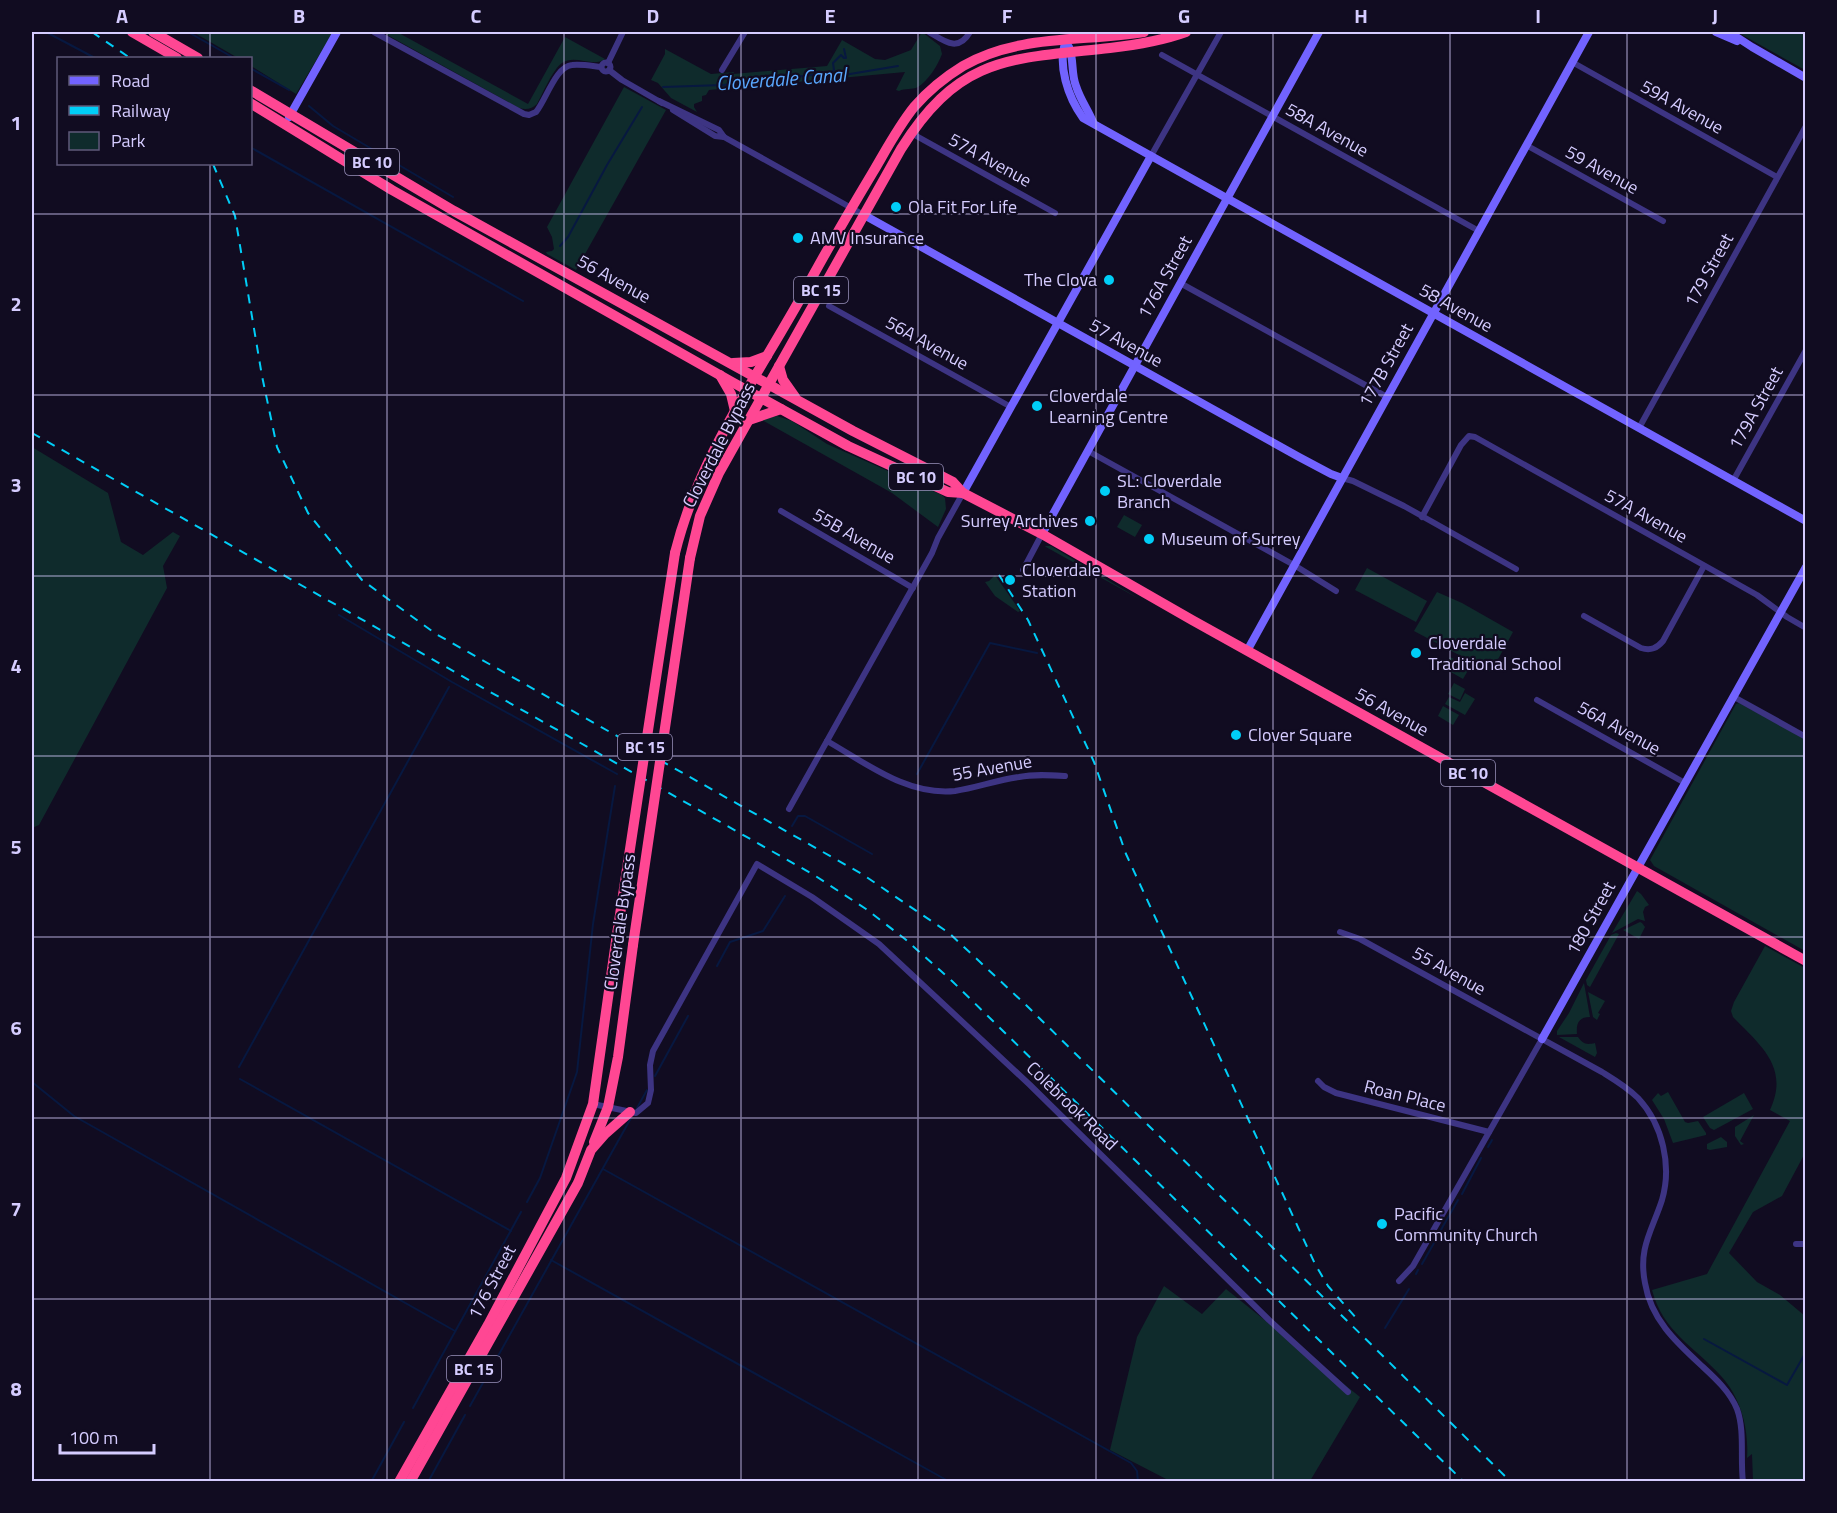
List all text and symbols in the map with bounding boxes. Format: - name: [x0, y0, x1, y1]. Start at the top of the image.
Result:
- text: A: [116, 0, 128, 31]
- text: B: [293, 0, 305, 31]
- text: C: [471, 0, 482, 31]
- text: D: [647, 0, 659, 31]
- text: E: [824, 0, 836, 31]
- text: F: [1002, 0, 1013, 31]
- text: G: [1178, 0, 1190, 31]
- text: H: [1354, 0, 1368, 31]
- text: I: [1535, 0, 1541, 31]
- text: J: [1712, 0, 1718, 31]
- legend: [57, 57, 252, 165]
- water label: Cloverdale Canal: [715, 58, 850, 99]
- text: Road: [111, 67, 150, 94]
- street label: 59A Avenue: [1636, 73, 1729, 140]
- street label: 58A Avenue: [1281, 96, 1374, 163]
- text: Railway: [111, 97, 171, 124]
- text: 1: [10, 107, 22, 138]
- street label: 57A Avenue: [944, 126, 1037, 193]
- text: Park: [111, 127, 146, 154]
- street label: 59 Avenue: [1561, 138, 1644, 201]
- road number: BC 10: [345, 149, 399, 175]
- place label: Ola Fit For Life: [908, 193, 1017, 220]
- marker: Ola Fit For Life: [889, 200, 903, 214]
- place label: AMV Insurance: [810, 224, 924, 251]
- street label: 179 Street: [1677, 227, 1740, 312]
- street label: 176A Street: [1131, 230, 1199, 323]
- marker: AMV Insurance: [791, 231, 805, 245]
- street label: 56 Avenue: [573, 247, 656, 310]
- place label: The Clova: [1024, 266, 1097, 293]
- marker: The Clova: [1102, 273, 1116, 287]
- street label: 58 Avenue: [1415, 276, 1498, 339]
- road number: BC 15: [794, 277, 848, 303]
- text: 2: [10, 288, 22, 319]
- street label: 56A Avenue: [881, 309, 974, 376]
- street label: 57 Avenue: [1085, 311, 1168, 374]
- street label: 177B Street: [1352, 318, 1420, 411]
- street label: 179A Street: [1722, 361, 1790, 454]
- street label: Cloverdale Bypass: [675, 377, 762, 512]
- place label: Cloverdale Learning Centre: [1049, 382, 1168, 430]
- marker: Cloverdale Learning Centre: [1030, 399, 1044, 413]
- road number: BC 10: [889, 464, 943, 490]
- place label: SL: Cloverdale Branch: [1117, 467, 1222, 515]
- text: 3: [10, 469, 22, 500]
- street label: 57A Avenue: [1600, 482, 1693, 549]
- marker: SL: Cloverdale Branch: [1098, 484, 1112, 498]
- street label: 55B Avenue: [808, 501, 901, 570]
- place label: Surrey Archives: [961, 507, 1078, 534]
- marker: Surrey Archives: [1083, 514, 1097, 528]
- place label: Museum of Surrey: [1161, 525, 1301, 552]
- marker: Museum of Surrey: [1142, 532, 1156, 546]
- place label: Cloverdale Station: [1022, 556, 1101, 604]
- marker: Cloverdale Station: [1003, 573, 1017, 587]
- place label: Cloverdale Traditional School: [1428, 629, 1562, 677]
- marker: Cloverdale Traditional School: [1409, 646, 1423, 660]
- text: 4: [10, 650, 22, 681]
- street label: 56 Avenue: [1351, 680, 1434, 743]
- street label: 56A Avenue: [1573, 694, 1666, 761]
- place label: Clover Square: [1248, 721, 1352, 748]
- marker: Clover Square: [1229, 728, 1243, 742]
- road number: BC 15: [618, 734, 672, 760]
- street label: 55 Avenue: [950, 747, 1034, 788]
- road number: BC 10: [1441, 760, 1495, 786]
- text: 5: [10, 831, 22, 862]
- street label: Cloverdale Bypass: [597, 852, 642, 992]
- street label: 180 Street: [1559, 875, 1622, 960]
- street label: 55 Avenue: [1408, 939, 1491, 1002]
- text: 6: [10, 1012, 22, 1043]
- street label: Colebrook Road: [1020, 1055, 1124, 1156]
- street label: Roan Place: [1361, 1072, 1449, 1119]
- text: 7: [10, 1193, 22, 1224]
- place label: Pacific Community Church: [1394, 1200, 1538, 1248]
- marker: Pacific Community Church: [1375, 1217, 1389, 1231]
- street label: 176 Street: [461, 1239, 523, 1324]
- road number: BC 15: [447, 1356, 501, 1382]
- text: 8: [10, 1373, 22, 1404]
- scale bar: [60, 1417, 154, 1455]
- text: 100 m: [69, 1424, 118, 1451]

